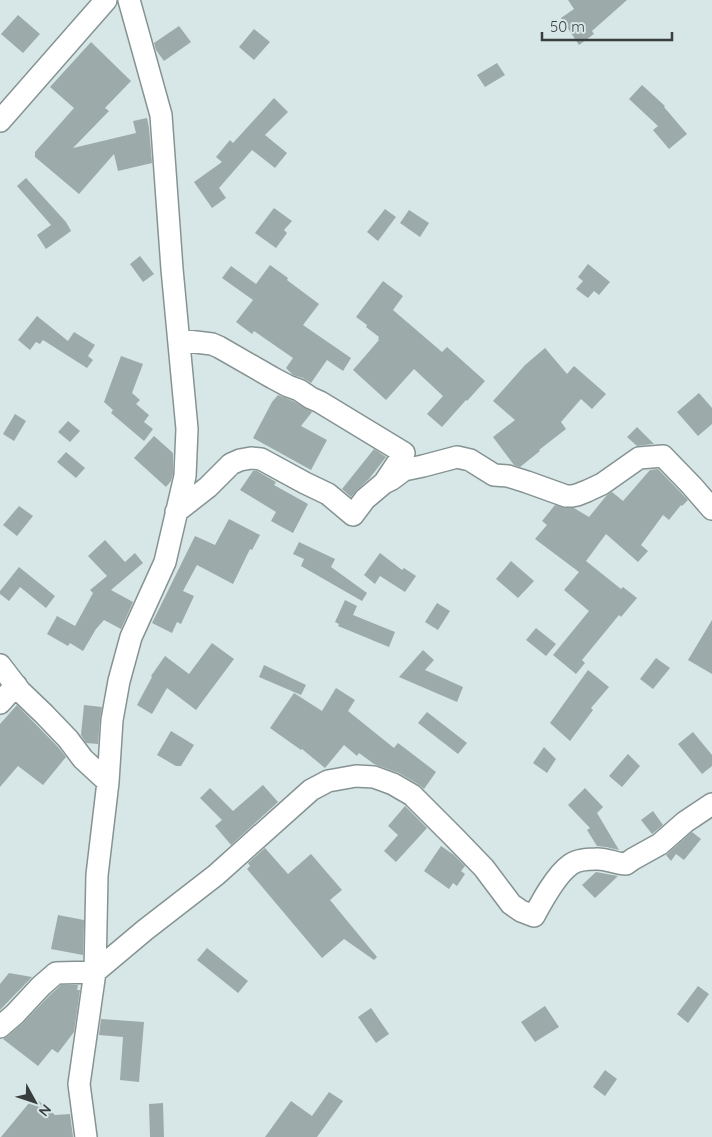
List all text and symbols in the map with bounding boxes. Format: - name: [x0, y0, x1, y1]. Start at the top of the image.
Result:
- scale bar: [542, 10, 672, 42]
- text: 50 m: [550, 17, 585, 36]
- north arrow: [10, 1077, 60, 1127]
- text: N: [35, 1101, 55, 1120]

